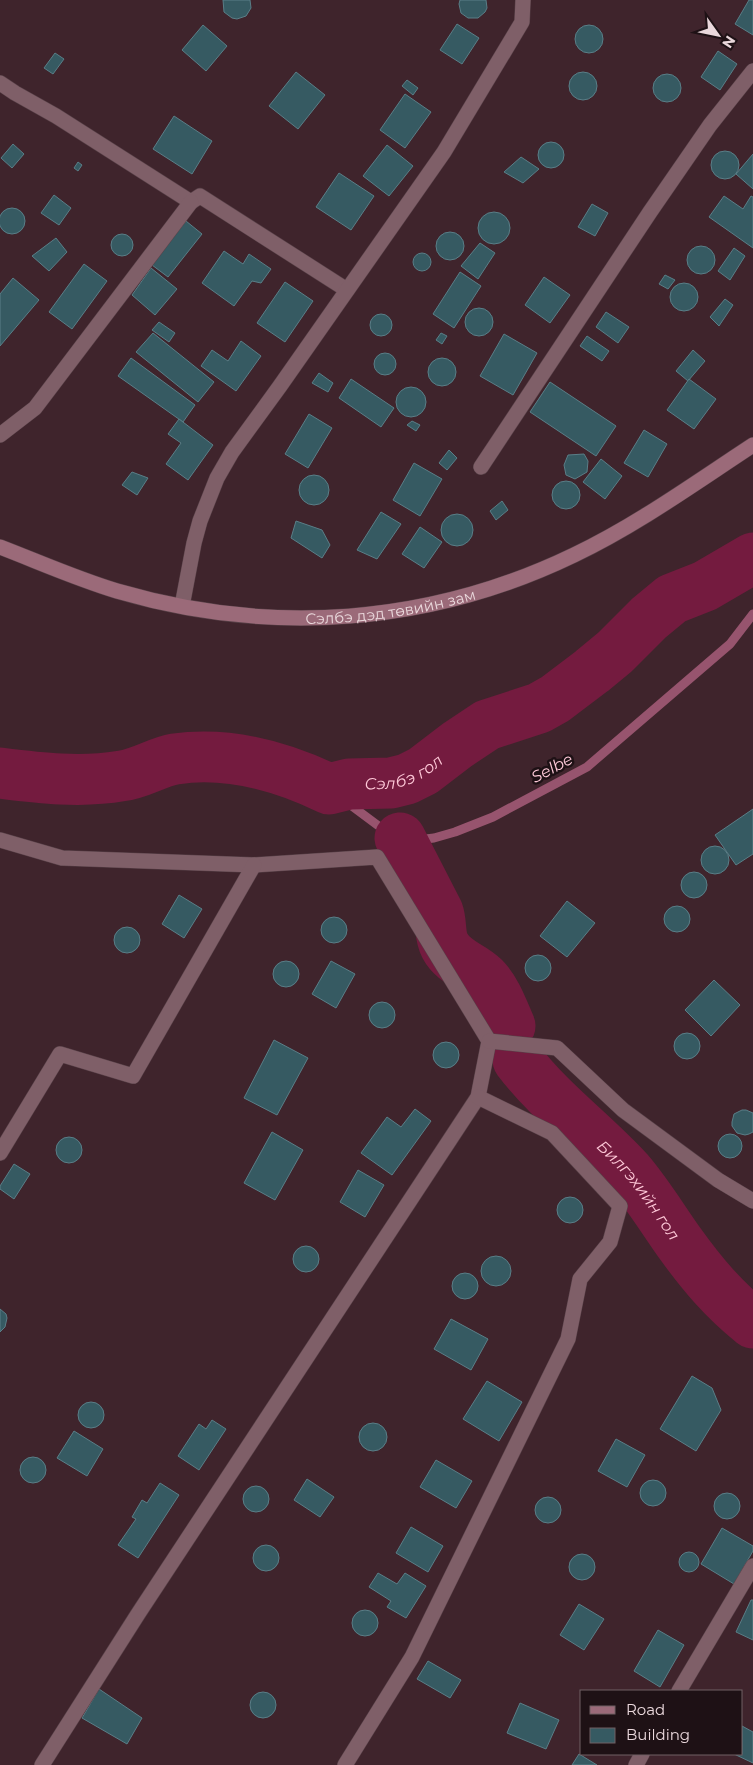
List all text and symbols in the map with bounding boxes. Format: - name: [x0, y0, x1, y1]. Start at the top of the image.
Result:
- north arrow: [693, 10, 743, 60]
- text: N: [718, 32, 740, 52]
- street label: Сэлбэ дэд төвийн зам: [305, 584, 478, 627]
- water label: Selbe: [528, 749, 576, 787]
- water label: Сэлбэ гол: [364, 750, 446, 793]
- water label: Билгэхийн гол: [593, 1136, 684, 1244]
- legend: [580, 1690, 743, 1755]
- text: Road: [626, 1700, 665, 1719]
- text: Building: [626, 1725, 690, 1744]

